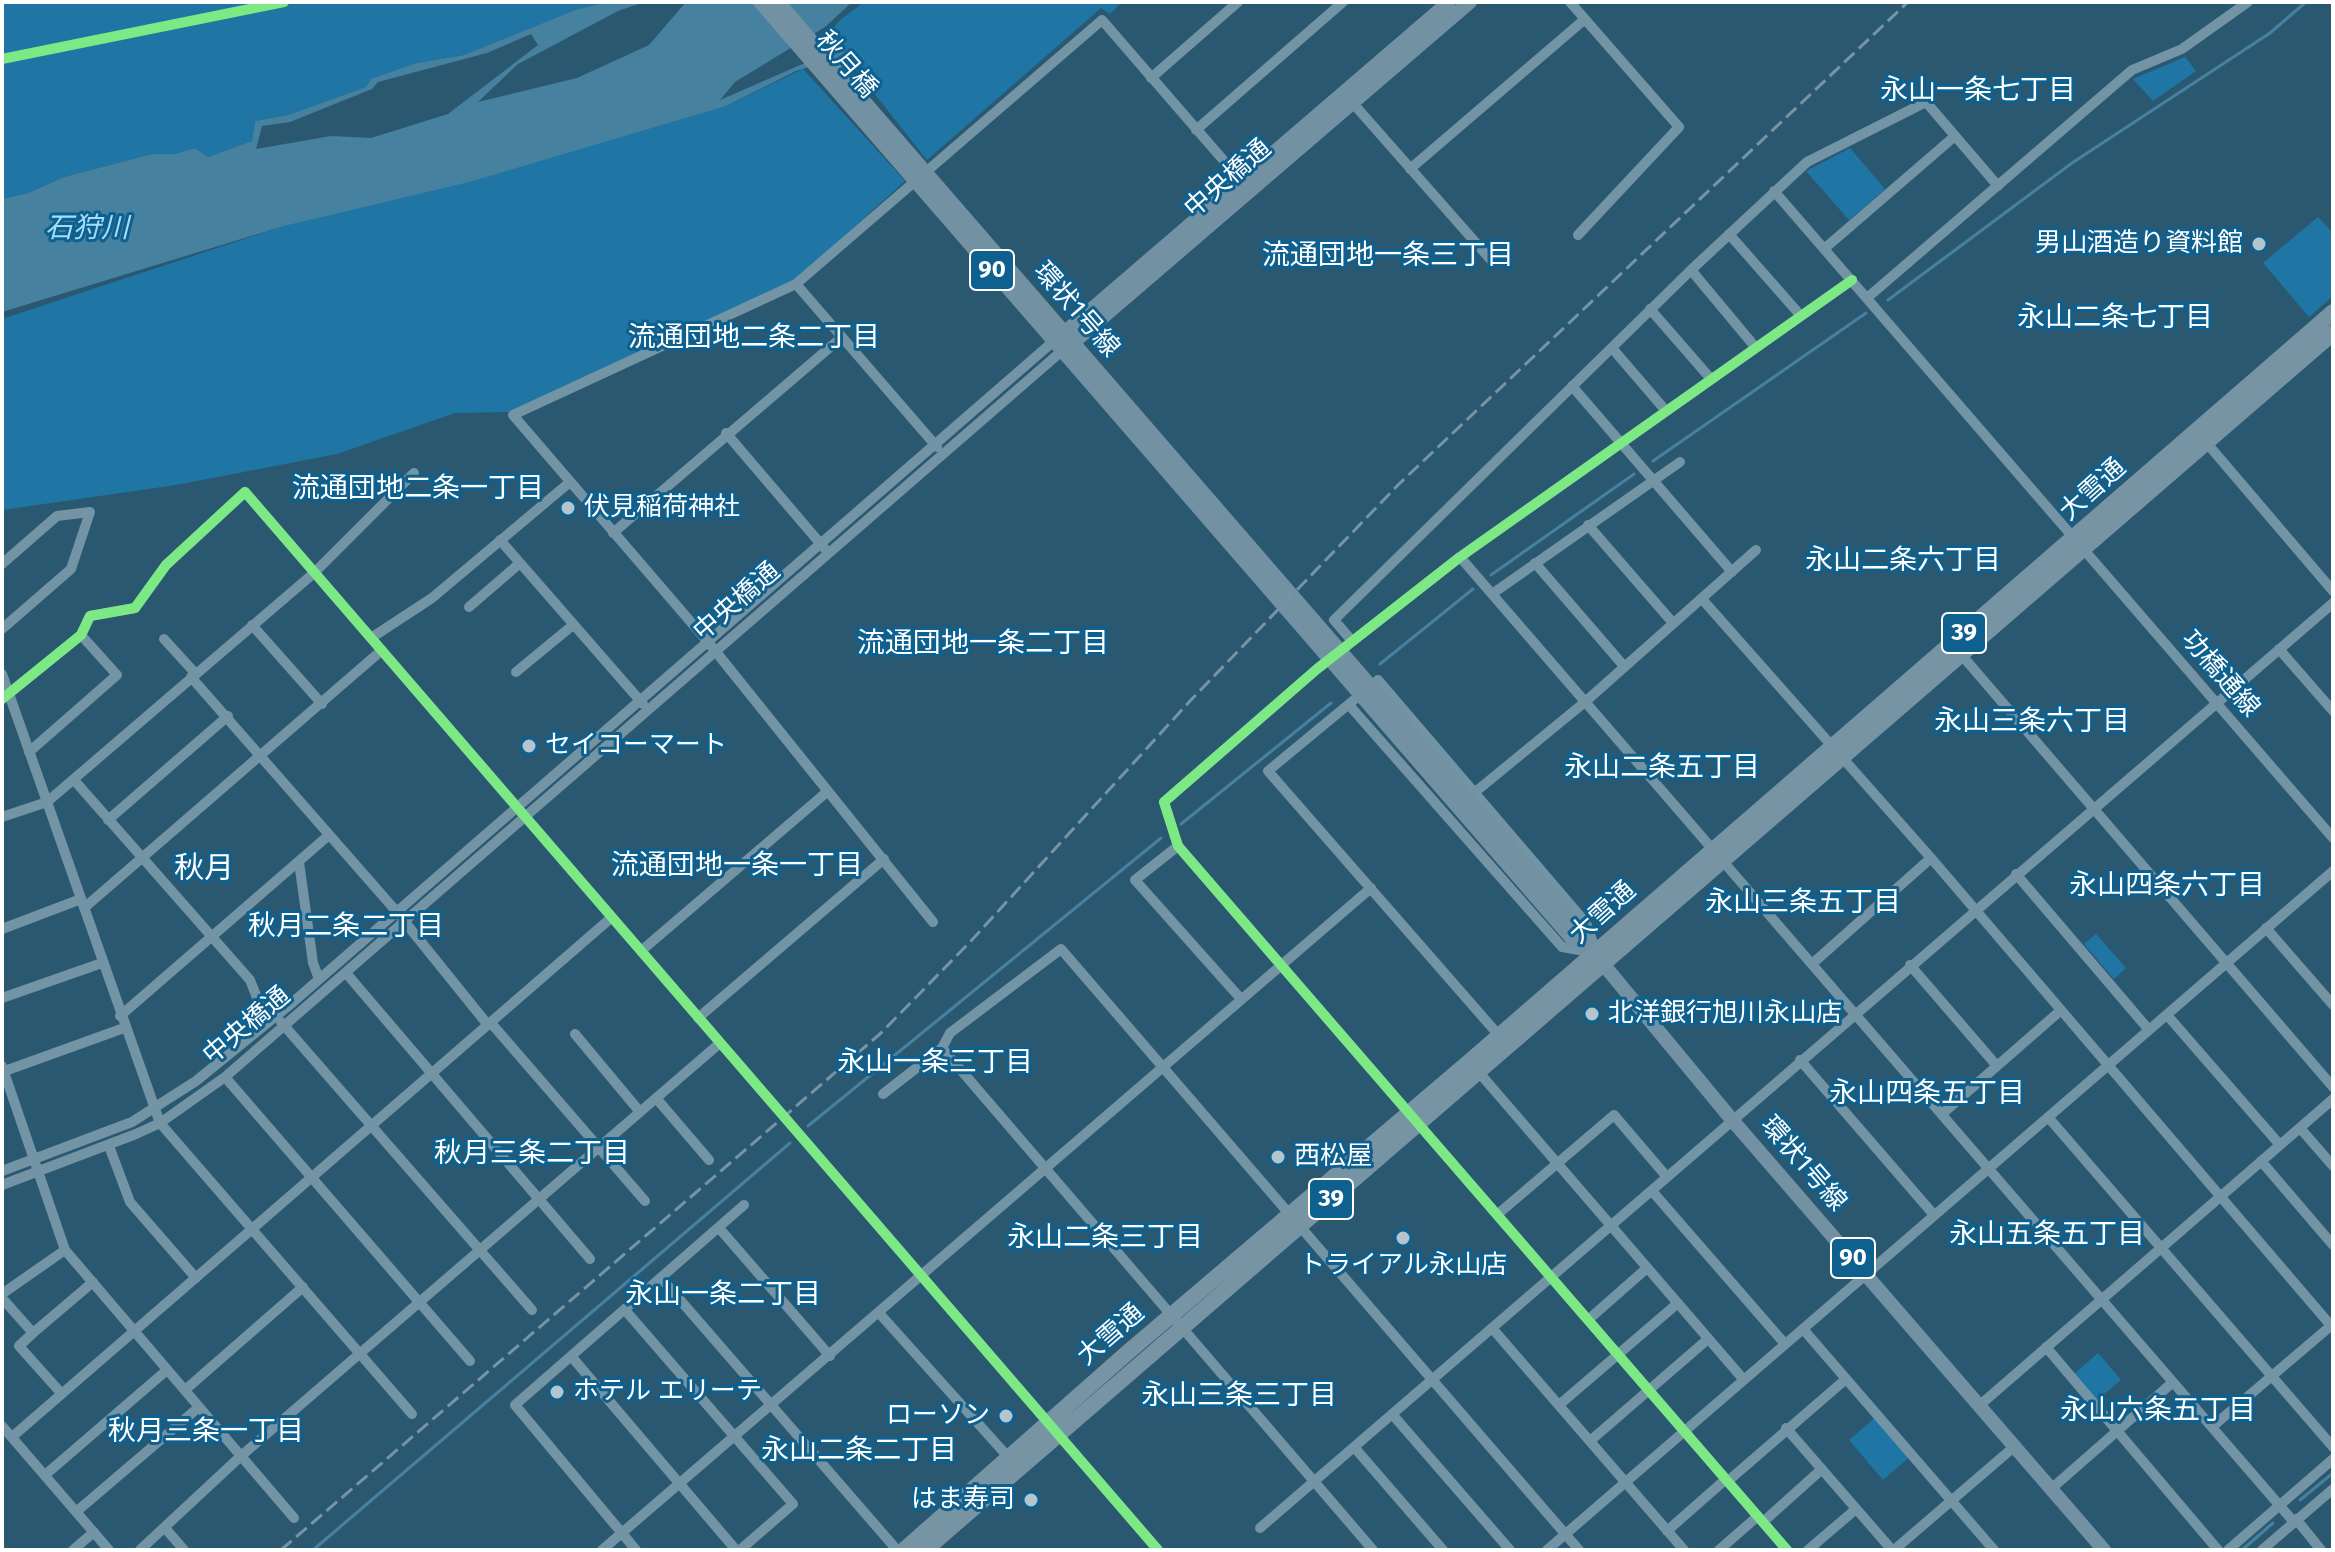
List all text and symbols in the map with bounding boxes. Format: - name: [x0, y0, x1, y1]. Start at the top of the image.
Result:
- street label: 秋月橋: [809, 25, 883, 105]
- district label: 永山一条七丁目: [1880, 74, 2076, 108]
- street label: 中央橋通: [1179, 133, 1277, 225]
- water label: 石狩川: [45, 212, 129, 246]
- place label: 男山酒造り資料館: [2035, 228, 2243, 260]
- marker: 男山酒造り資料館: [2250, 235, 2268, 253]
- district label: 流通団地一条三丁目: [1262, 239, 1514, 273]
- road number: 90: [970, 250, 1014, 290]
- street label: 環状1号線: [1026, 256, 1126, 364]
- district label: 永山二条七丁目: [2017, 301, 2213, 335]
- district label: 流通団地二条二丁目: [628, 321, 880, 355]
- street label: 大雪通: [2054, 452, 2132, 528]
- district label: 流通団地二条一丁目: [292, 472, 544, 506]
- place label: 伏見稲荷神社: [584, 492, 740, 524]
- marker: 伏見稲荷神社: [559, 499, 577, 517]
- district label: 永山二条六丁目: [1805, 544, 2001, 578]
- street label: 中央橋通: [688, 556, 786, 648]
- road number: 39: [1942, 613, 1986, 653]
- street label: 功橋通線: [2174, 625, 2266, 723]
- district label: 流通団地一条二丁目: [857, 627, 1109, 661]
- district label: 永山三条六丁目: [1934, 705, 2130, 739]
- place label: セイコーマート: [545, 730, 727, 762]
- marker: セイコーマート: [520, 737, 538, 755]
- district label: 永山二条五丁目: [1564, 751, 1760, 785]
- district label: 流通団地一条一丁目: [611, 849, 863, 883]
- district label: 秋月: [174, 852, 234, 888]
- district label: 永山四条六丁目: [2069, 869, 2265, 903]
- street label: 大雪通: [1564, 875, 1642, 951]
- district label: 永山三条五丁目: [1705, 886, 1901, 920]
- district label: 秋月二条二丁目: [248, 910, 444, 944]
- street label: 中央橋通: [197, 981, 297, 1071]
- place label: 北洋銀行旭川永山店: [1608, 998, 1842, 1030]
- marker: 北洋銀行旭川永山店: [1583, 1005, 1601, 1023]
- district label: 永山一条三丁目: [837, 1046, 1033, 1080]
- district label: 永山四条五丁目: [1829, 1077, 2025, 1111]
- street label: 環状1号線: [1753, 1110, 1853, 1218]
- district label: 秋月三条二丁目: [434, 1137, 630, 1171]
- place label: 西松屋: [1294, 1141, 1372, 1173]
- marker: 西松屋: [1269, 1148, 1287, 1166]
- road number: 39: [1309, 1179, 1353, 1219]
- district label: 永山五条五丁目: [1949, 1218, 2145, 1252]
- district label: 永山二条三丁目: [1007, 1221, 1203, 1255]
- marker: トライアル永山店: [1394, 1229, 1412, 1247]
- road number: 90: [1831, 1238, 1875, 1278]
- place label: トライアル永山店: [1299, 1250, 1507, 1282]
- district label: 永山一条二丁目: [625, 1278, 821, 1312]
- street label: 大雪通: [1071, 1298, 1151, 1372]
- place label: ホテル エリーテ: [573, 1376, 762, 1408]
- district label: 永山三条三丁目: [1141, 1379, 1337, 1413]
- marker: ホテル エリーテ: [548, 1383, 566, 1401]
- district label: 永山六条五丁目: [2060, 1394, 2256, 1428]
- place label: ローソン: [886, 1400, 990, 1432]
- marker: ローソン: [997, 1407, 1015, 1425]
- district label: 秋月三条一丁目: [108, 1415, 304, 1449]
- district label: 永山二条二丁目: [761, 1434, 957, 1468]
- place label: はま寿司: [911, 1484, 1015, 1516]
- marker: はま寿司: [1022, 1491, 1040, 1509]

